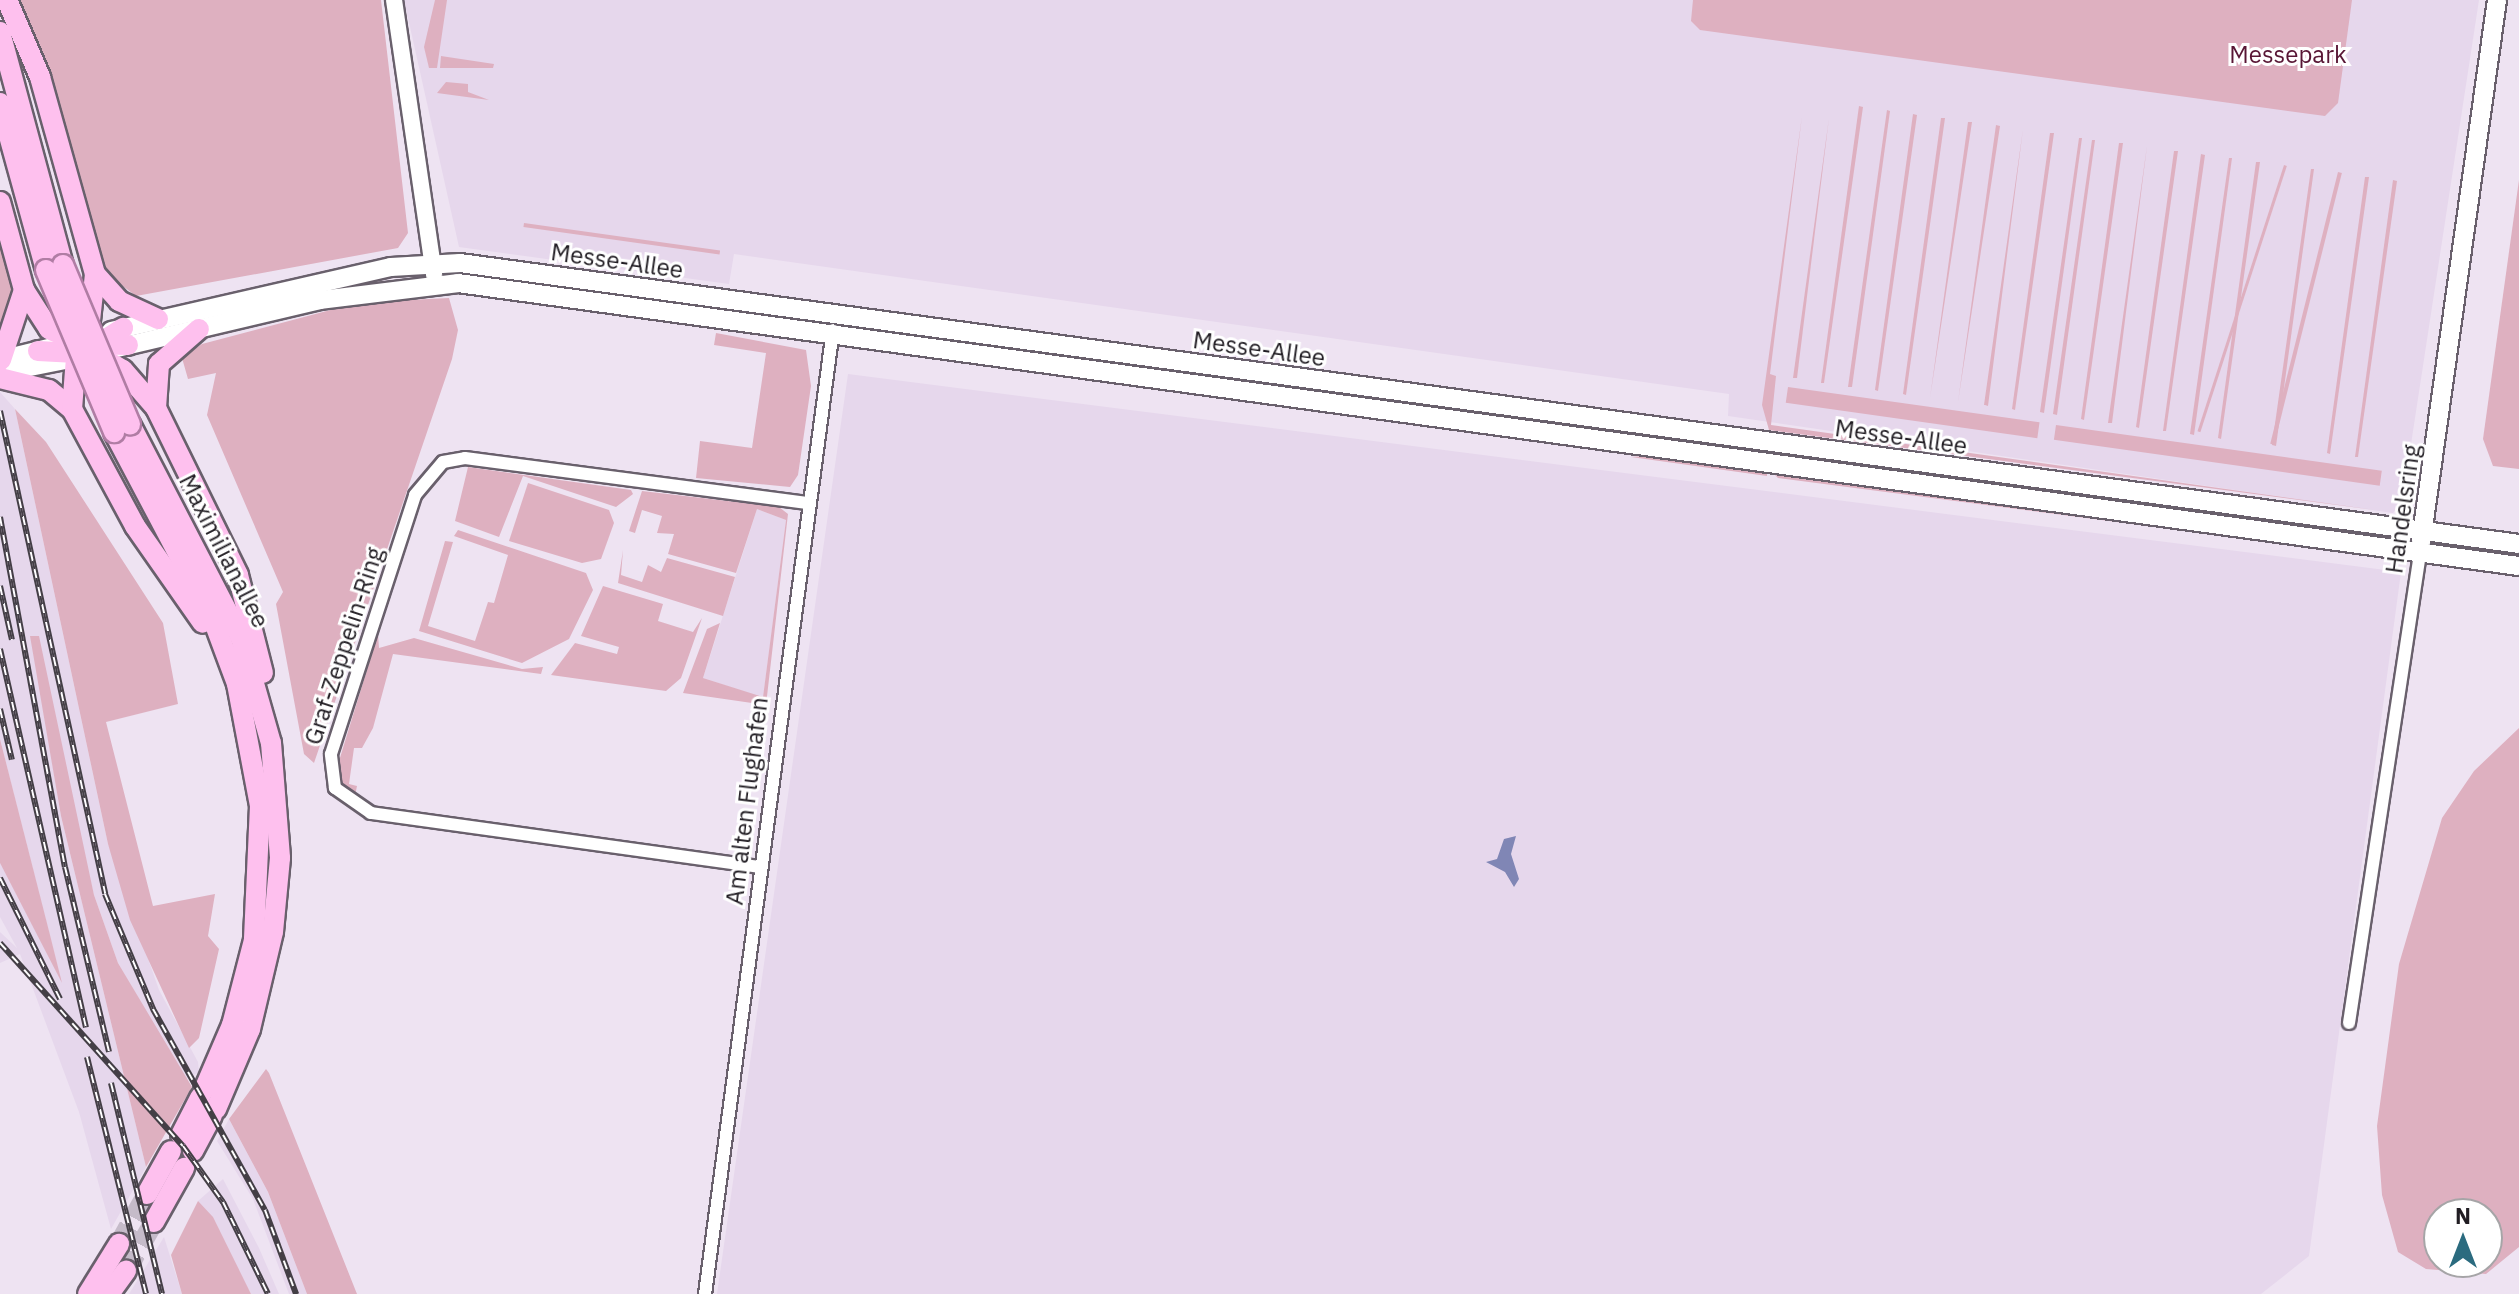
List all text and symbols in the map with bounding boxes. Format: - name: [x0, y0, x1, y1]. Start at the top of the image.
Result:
- park label: Messepark: [2229, 41, 2347, 69]
- street label: Messe-Allee: [549, 237, 685, 285]
- street label: Messe-Allee: [1191, 325, 1327, 373]
- street label: Messe-Allee: [1833, 413, 1969, 461]
- street label: Handelsring: [2380, 443, 2426, 575]
- street label: Maximilianallee: [173, 469, 275, 633]
- street label: Graf-Zeppelin-Ring: [298, 544, 390, 748]
- street label: Am alten Flughafen: [720, 695, 774, 907]
- north arrow: [2423, 1198, 2503, 1278]
- text: N: [2455, 1201, 2471, 1230]

